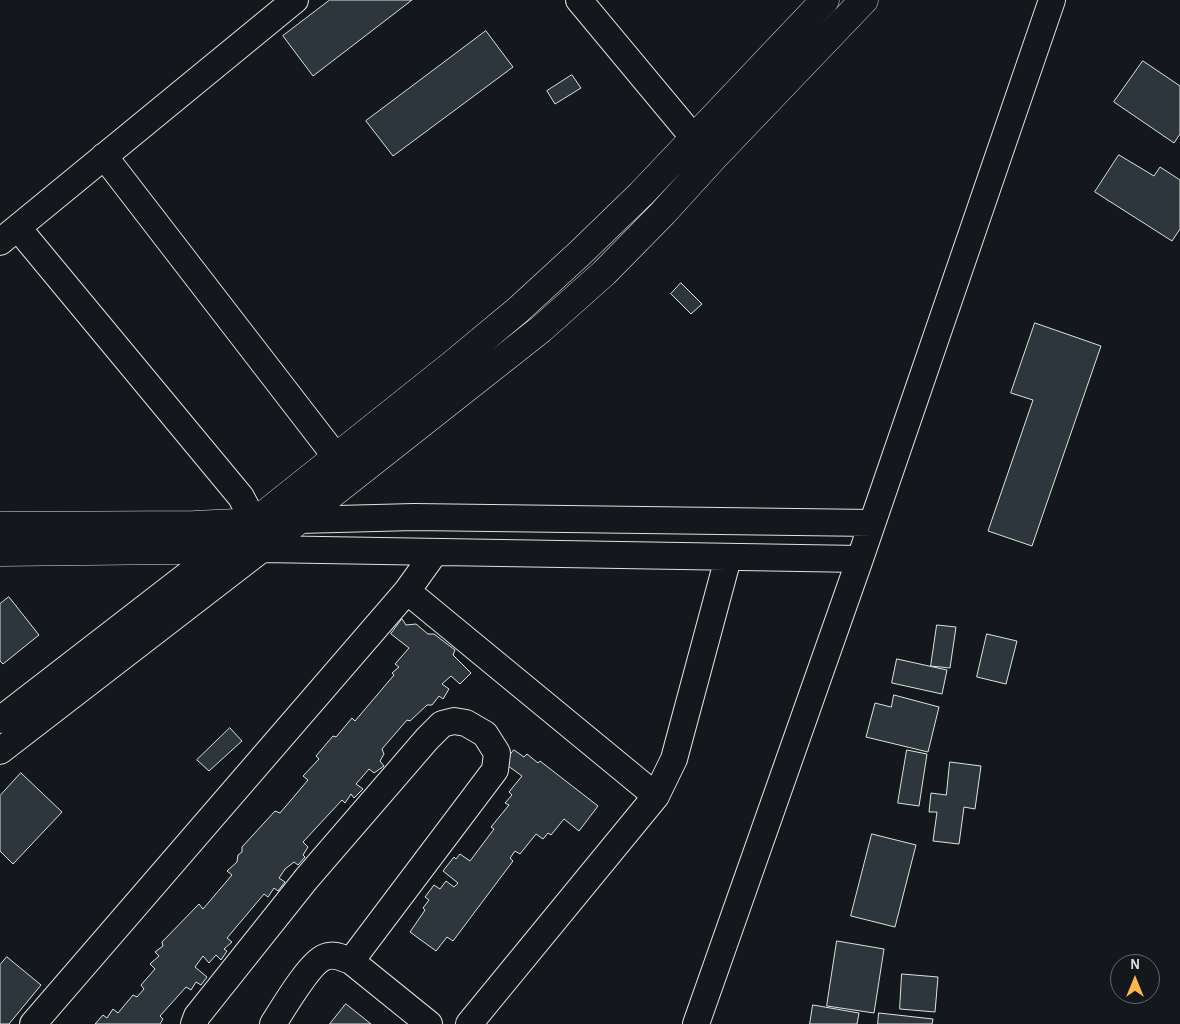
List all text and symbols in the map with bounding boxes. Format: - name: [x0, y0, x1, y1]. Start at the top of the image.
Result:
- north arrow: [1110, 954, 1160, 1004]
- text: N: [1130, 958, 1140, 972]

